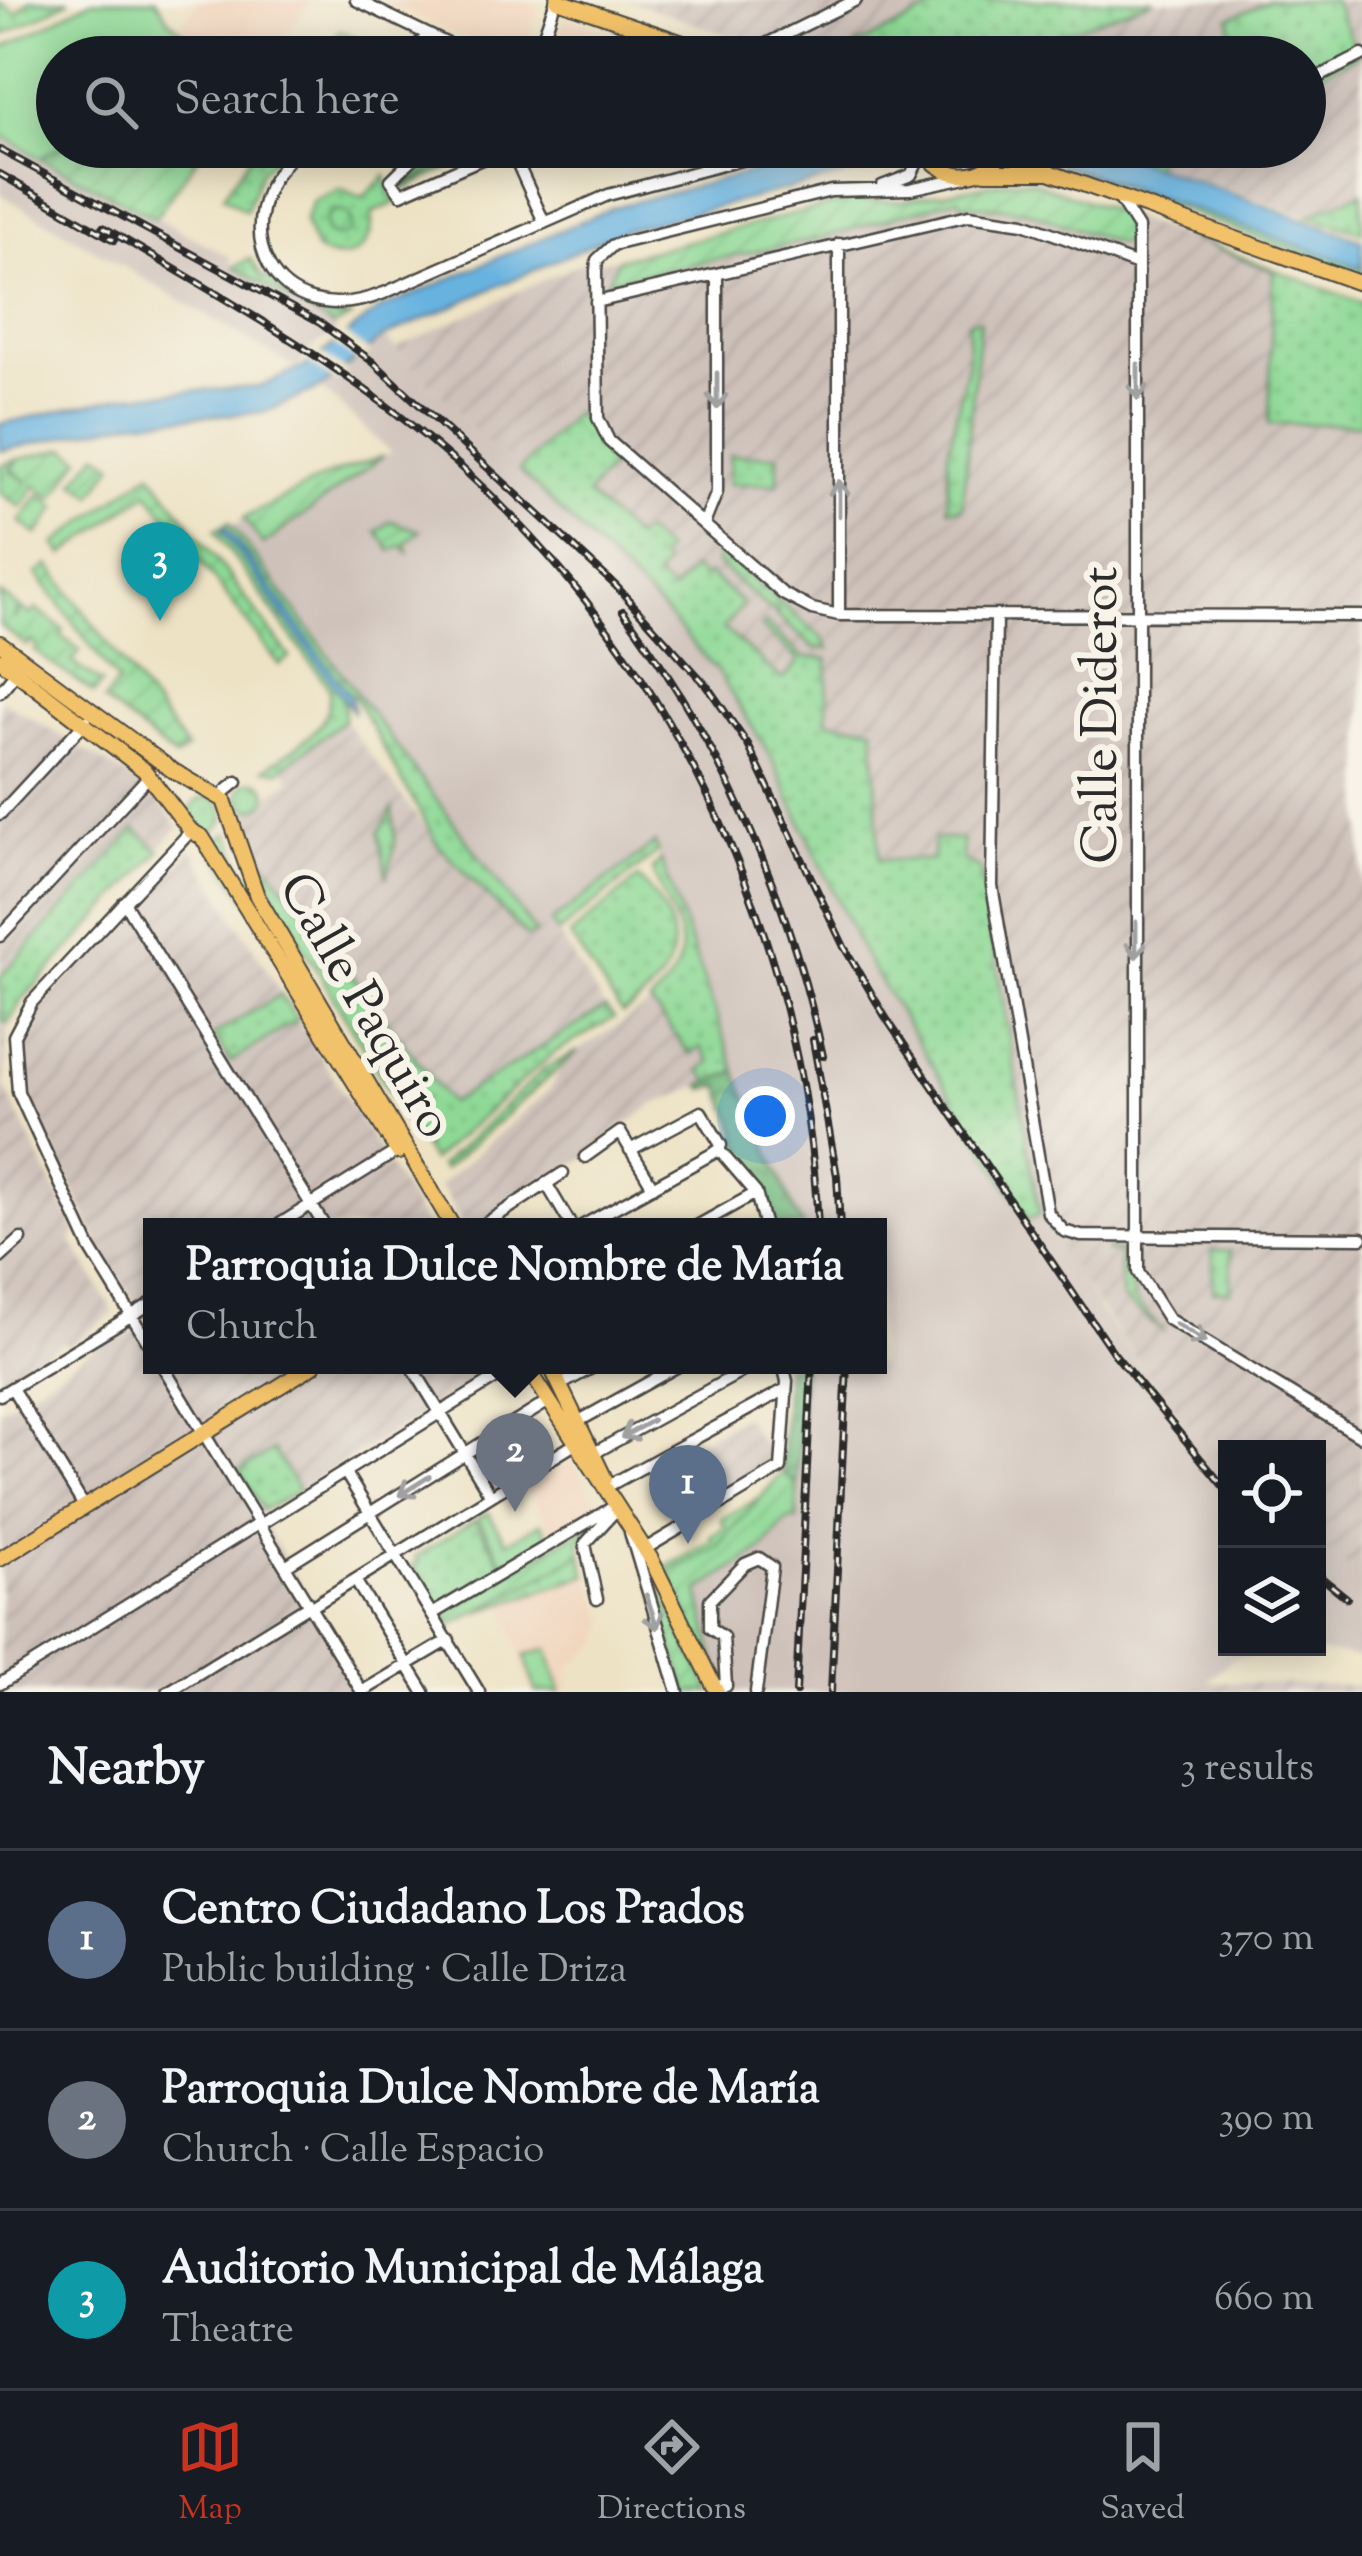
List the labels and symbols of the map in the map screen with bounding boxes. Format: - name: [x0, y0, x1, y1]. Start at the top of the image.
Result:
- one-way arrow: [1127, 362, 1149, 401]
- one-way arrow: [706, 371, 728, 410]
- one-way arrow: [828, 479, 850, 518]
- pin: 3: [121, 522, 199, 621]
- street label: Calle Diderot: [1067, 566, 1140, 864]
- street label: Calle Paquiro: [258, 860, 469, 1153]
- one-way arrow: [1125, 920, 1147, 959]
- your location: [735, 1086, 795, 1146]
- one-way arrow: [1173, 1321, 1207, 1345]
- pin: 2: [476, 1413, 554, 1512]
- one-way arrow: [620, 1418, 655, 1442]
- pin: 1: [649, 1445, 727, 1544]
- one-way arrow: [398, 1473, 432, 1498]
- one-way arrow: [643, 1592, 665, 1630]

